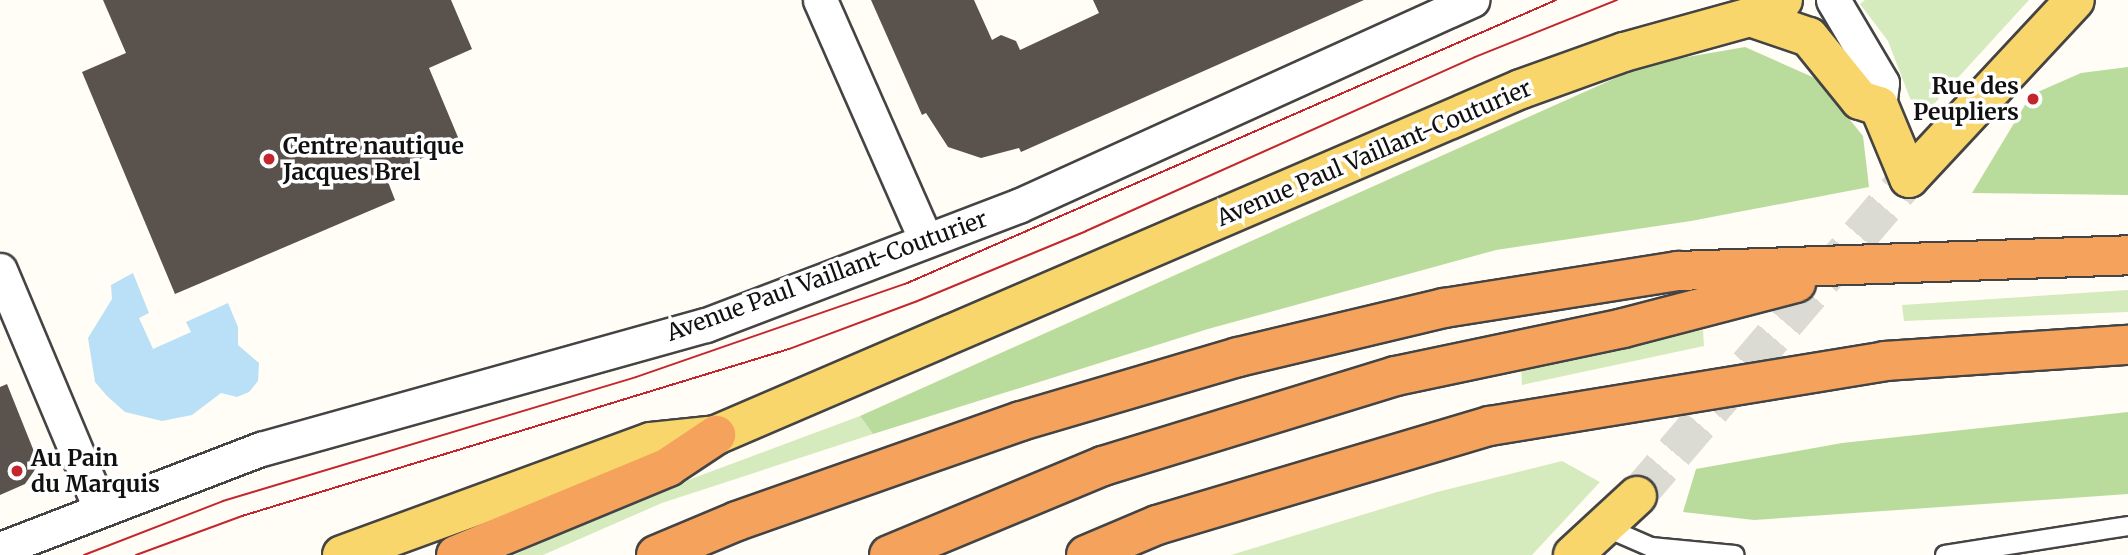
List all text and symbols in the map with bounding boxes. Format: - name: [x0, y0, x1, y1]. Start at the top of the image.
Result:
- place label: Rue des Peupliers: [1913, 72, 2019, 126]
- street label: Avenue Paul Vaillant-Couturier: [1212, 74, 1536, 232]
- marker: Rue des Peupliers: [2025, 91, 2041, 107]
- place label: Centre nautique Jacques Brel: [283, 132, 464, 186]
- marker: Centre nautique Jacques Brel: [261, 151, 277, 167]
- street label: Avenue Paul Vaillant-Couturier: [663, 205, 991, 347]
- place label: Au Pain du Marquis: [31, 444, 160, 498]
- marker: Au Pain du Marquis: [9, 463, 25, 479]

